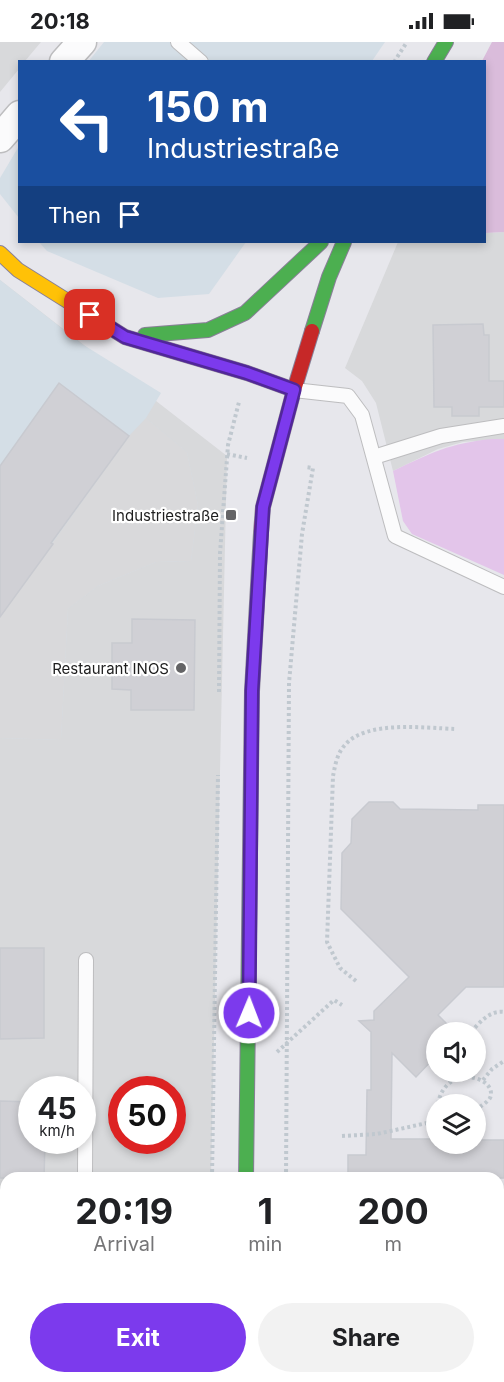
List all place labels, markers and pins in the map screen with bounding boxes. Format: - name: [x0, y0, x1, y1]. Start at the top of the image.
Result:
- pin: [64, 289, 115, 340]
- place label: Industriestraße: [112, 506, 219, 525]
- marker: Industriestraße: [224, 508, 238, 522]
- place label: Restaurant INOS: [52, 659, 169, 678]
- marker: Restaurant INOS: [174, 661, 188, 675]

